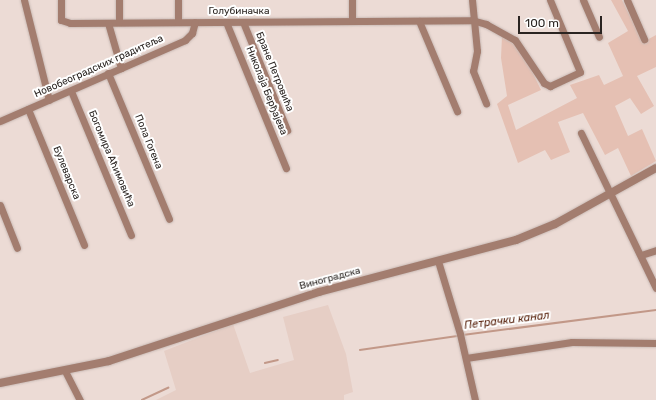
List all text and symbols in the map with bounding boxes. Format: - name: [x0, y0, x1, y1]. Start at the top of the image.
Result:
- street label: Голубиначка: [209, 6, 269, 18]
- scale bar: [520, 8, 604, 34]
- text: 100 m: [525, 16, 559, 30]
- street label: Бране Петровића: [253, 30, 295, 114]
- street label: Новобеоградских градитеља: [33, 33, 165, 101]
- street label: Николаја Берђајева: [243, 45, 289, 137]
- street label: Богомира Аћимовића: [85, 109, 137, 209]
- street label: Пола Гогена: [132, 113, 164, 171]
- street label: Булеварска: [50, 145, 82, 201]
- street label: Виноградска: [298, 265, 362, 293]
- water label: Петрачки канал: [464, 309, 550, 333]

